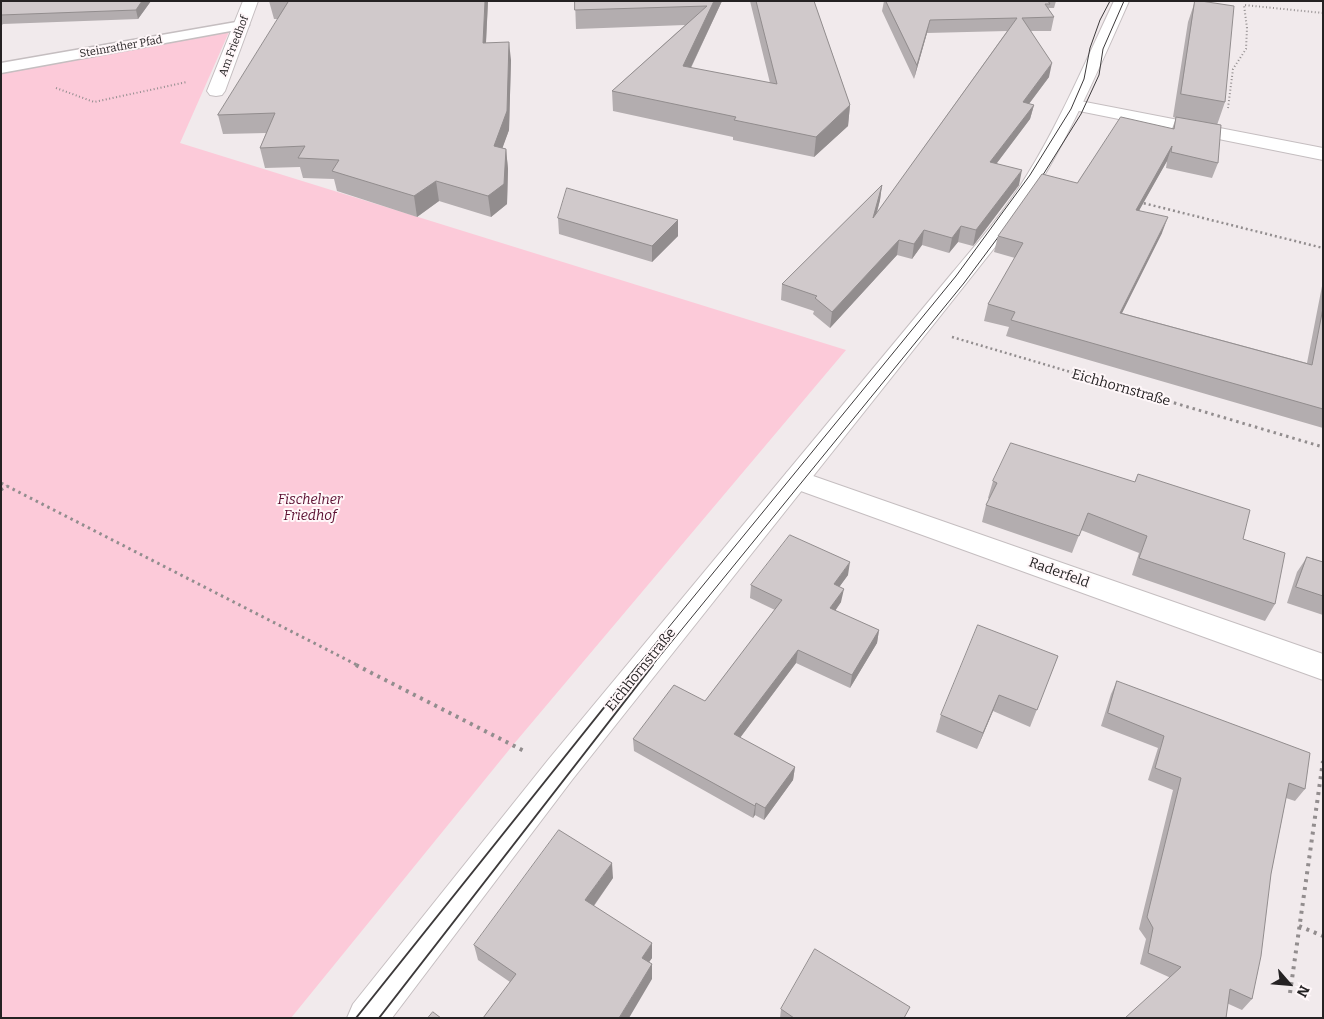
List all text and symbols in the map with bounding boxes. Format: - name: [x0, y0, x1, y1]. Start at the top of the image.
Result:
- street label: Am Friedhof: [216, 14, 252, 78]
- street label: Steinrather Pfad: [79, 33, 163, 61]
- street label: Eichhornstraße: [1070, 366, 1172, 410]
- park label: Fischelner Friedhof: [278, 492, 342, 524]
- street label: Raderfeld: [1026, 554, 1092, 592]
- street label: Eichhornstraße: [602, 625, 680, 715]
- north arrow: [1264, 959, 1314, 1009]
- text: N: [1293, 982, 1313, 1000]

